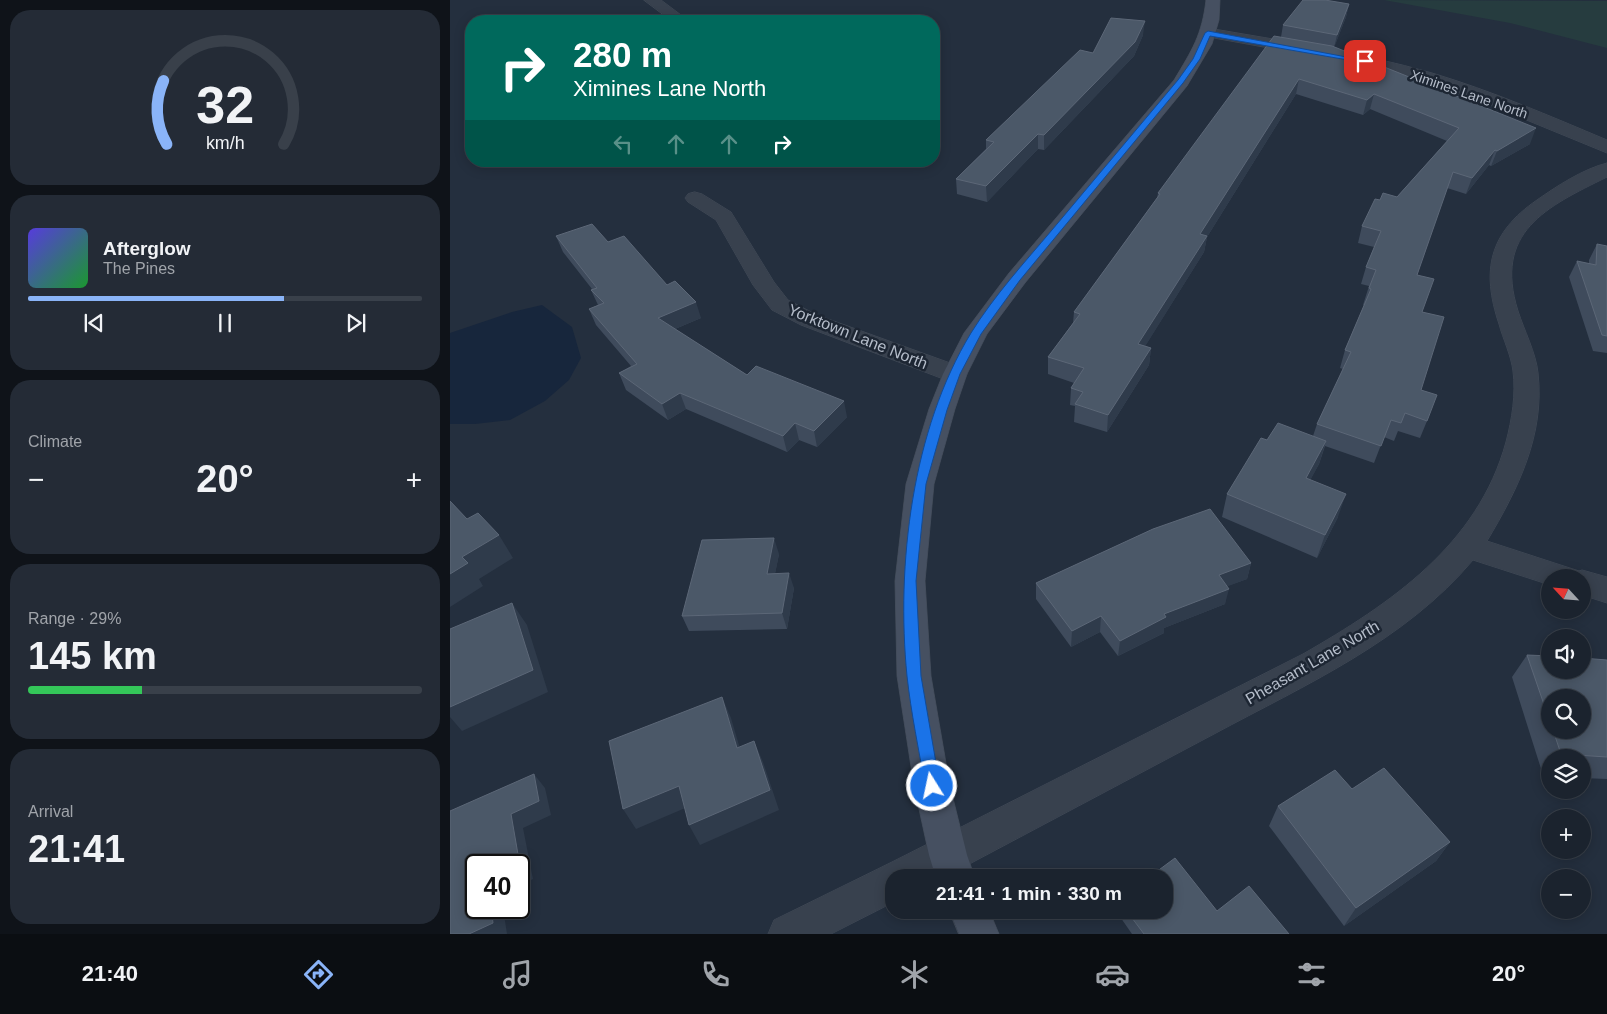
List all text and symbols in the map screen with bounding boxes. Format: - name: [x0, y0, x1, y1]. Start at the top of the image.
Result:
- icon: right: [490, 35, 555, 100]
- text: 280 m: [573, 35, 672, 74]
- pin: [1344, 40, 1386, 82]
- icon: arrive: [1351, 47, 1379, 75]
- street label: Ximines Lane North: [1408, 66, 1530, 122]
- text: 32: [196, 76, 254, 134]
- text: Ximines Lane North: [573, 76, 766, 101]
- icon: left: [609, 130, 637, 158]
- icon: ahead: [662, 130, 690, 158]
- icon: ahead: [715, 130, 743, 158]
- icon: right: [768, 130, 796, 158]
- text: km/h: [206, 133, 244, 153]
- text: Afterglow: [103, 238, 191, 259]
- text: The Pines: [103, 260, 175, 277]
- street label: Yorktown Lane North: [786, 301, 930, 372]
- icon: previous: [80, 309, 108, 337]
- icon: pause: [211, 309, 239, 337]
- icon: next: [342, 309, 370, 337]
- text: Climate: [28, 433, 82, 450]
- text: 20°: [196, 458, 254, 500]
- text: −: [28, 464, 44, 495]
- text: +: [406, 464, 422, 495]
- north arrow: [1541, 569, 1591, 619]
- map controls: [1541, 569, 1591, 919]
- text: Range · 29%: [28, 610, 121, 627]
- street label: Pheasant Lane North: [1243, 617, 1382, 708]
- button: sound: [1541, 629, 1591, 679]
- text: 145 km: [28, 635, 157, 677]
- button: search: [1541, 689, 1591, 739]
- button: layers: [1541, 749, 1591, 799]
- position arrow: [905, 759, 957, 811]
- text: Arrival: [28, 803, 73, 820]
- button: +: [1541, 809, 1591, 859]
- text: 21:41: [28, 828, 125, 870]
- speed limit sign: 40: [465, 854, 530, 919]
- button: −: [1541, 869, 1591, 919]
- text: 21:41 · 1 min · 330 m: [936, 883, 1122, 904]
- icon: directions: [301, 957, 336, 992]
- icon: music: [500, 957, 535, 992]
- icon: phone: [698, 957, 733, 992]
- icon: climate: [897, 957, 932, 992]
- icon: car: [1095, 957, 1130, 992]
- icon: filters: [1294, 957, 1329, 992]
- text: 21:40: [82, 961, 138, 986]
- text: 20°: [1492, 961, 1525, 986]

